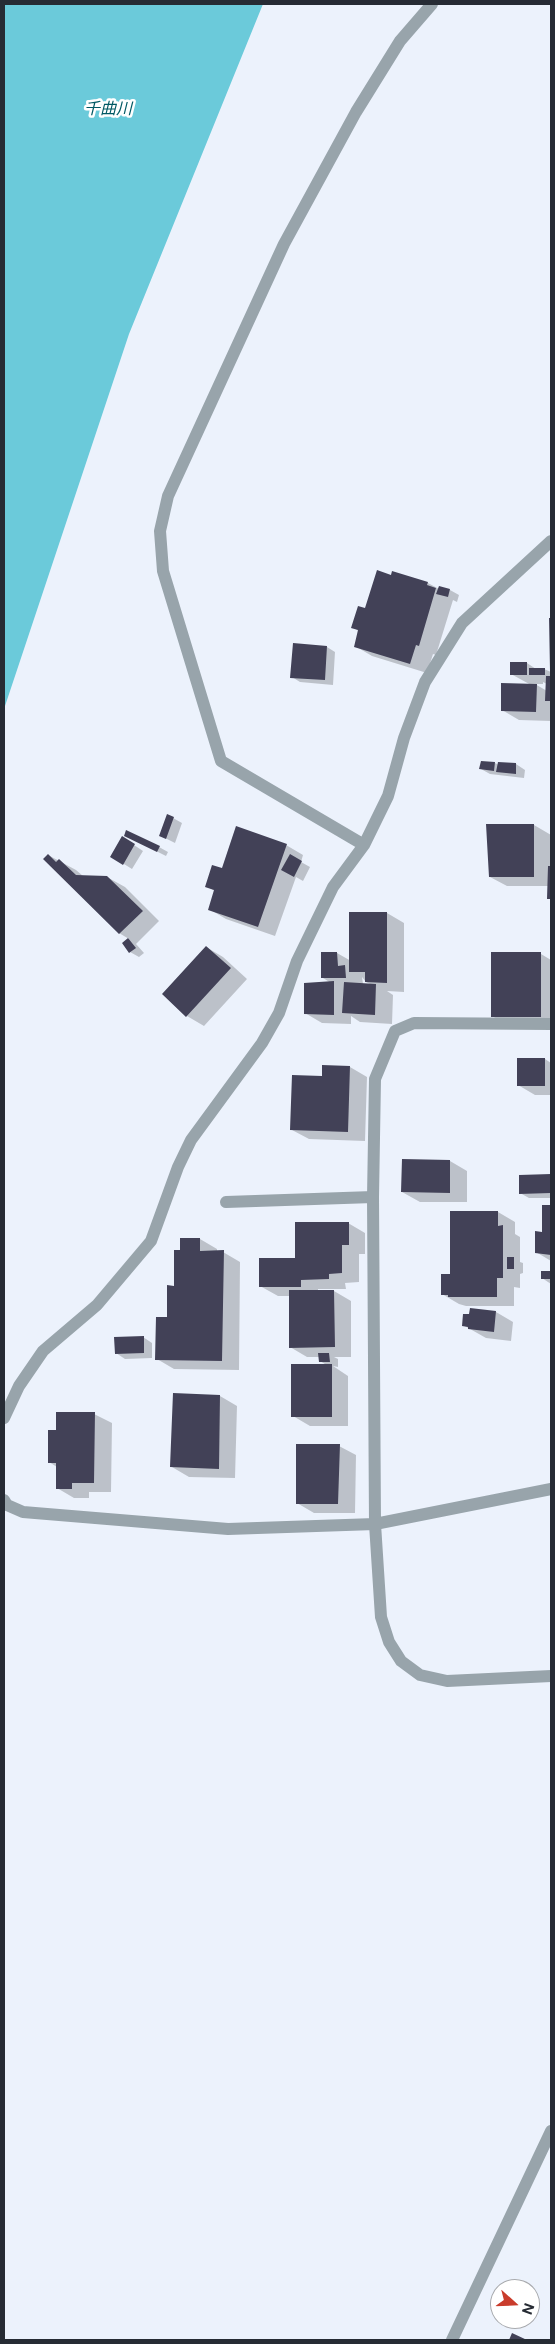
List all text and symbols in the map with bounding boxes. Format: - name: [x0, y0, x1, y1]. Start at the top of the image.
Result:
- water label: 千曲川: [84, 99, 132, 119]
- north arrow: [490, 2279, 540, 2329]
- text: N: [519, 2301, 538, 2317]

